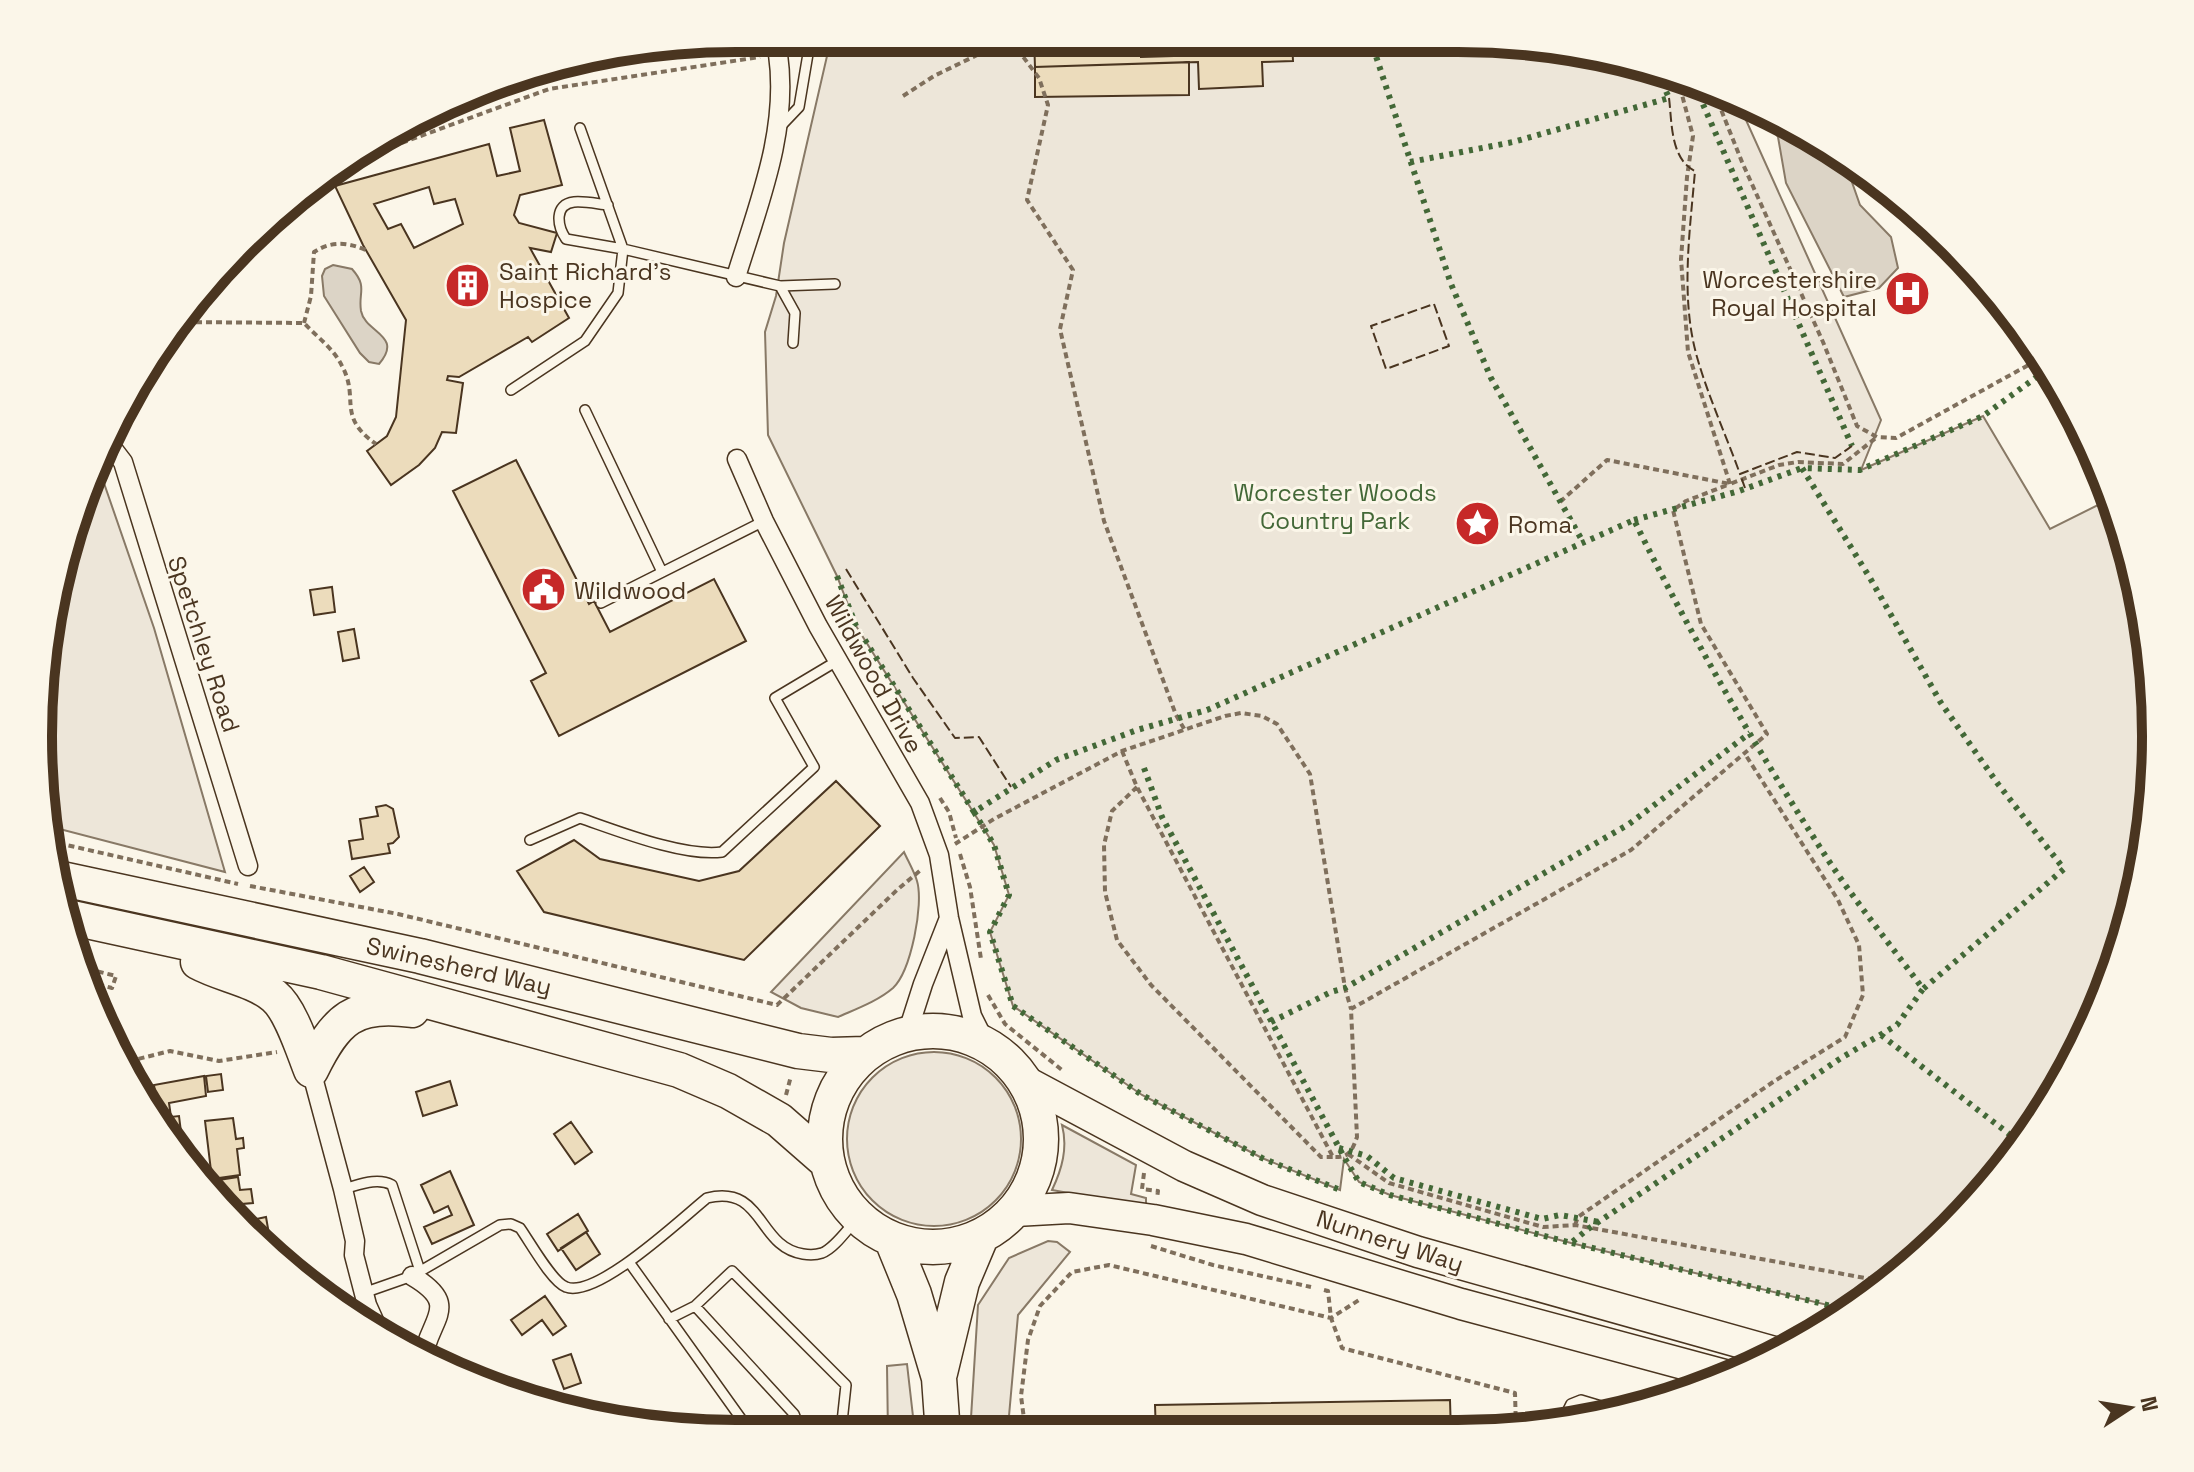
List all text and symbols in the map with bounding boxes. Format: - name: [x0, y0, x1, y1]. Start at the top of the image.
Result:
- place label: Saint Richard's Hospice: [499, 256, 672, 315]
- building icon: Saint Richard's Hospice: [444, 261, 492, 309]
- place label: Worcestershire Royal Hospital: [1702, 264, 1877, 323]
- hospital icon: Worcestershire Royal Hospital: [1884, 269, 1932, 317]
- park label: Worcester Woods Country Park: [1233, 477, 1437, 536]
- place icon: Roma: [1453, 500, 1501, 548]
- place label: Roma: [1508, 509, 1573, 540]
- street label: Spetchley Road: [161, 552, 247, 736]
- public building icon: Wildwood: [519, 566, 567, 614]
- place label: Wildwood: [574, 575, 686, 606]
- street label: Wildwood Drive: [818, 590, 930, 758]
- street label: Swinesherd Way: [363, 930, 555, 1002]
- street label: Nunnery Way: [1312, 1203, 1468, 1279]
- north arrow: [2090, 1368, 2170, 1448]
- text: N: [2134, 1394, 2165, 1414]

